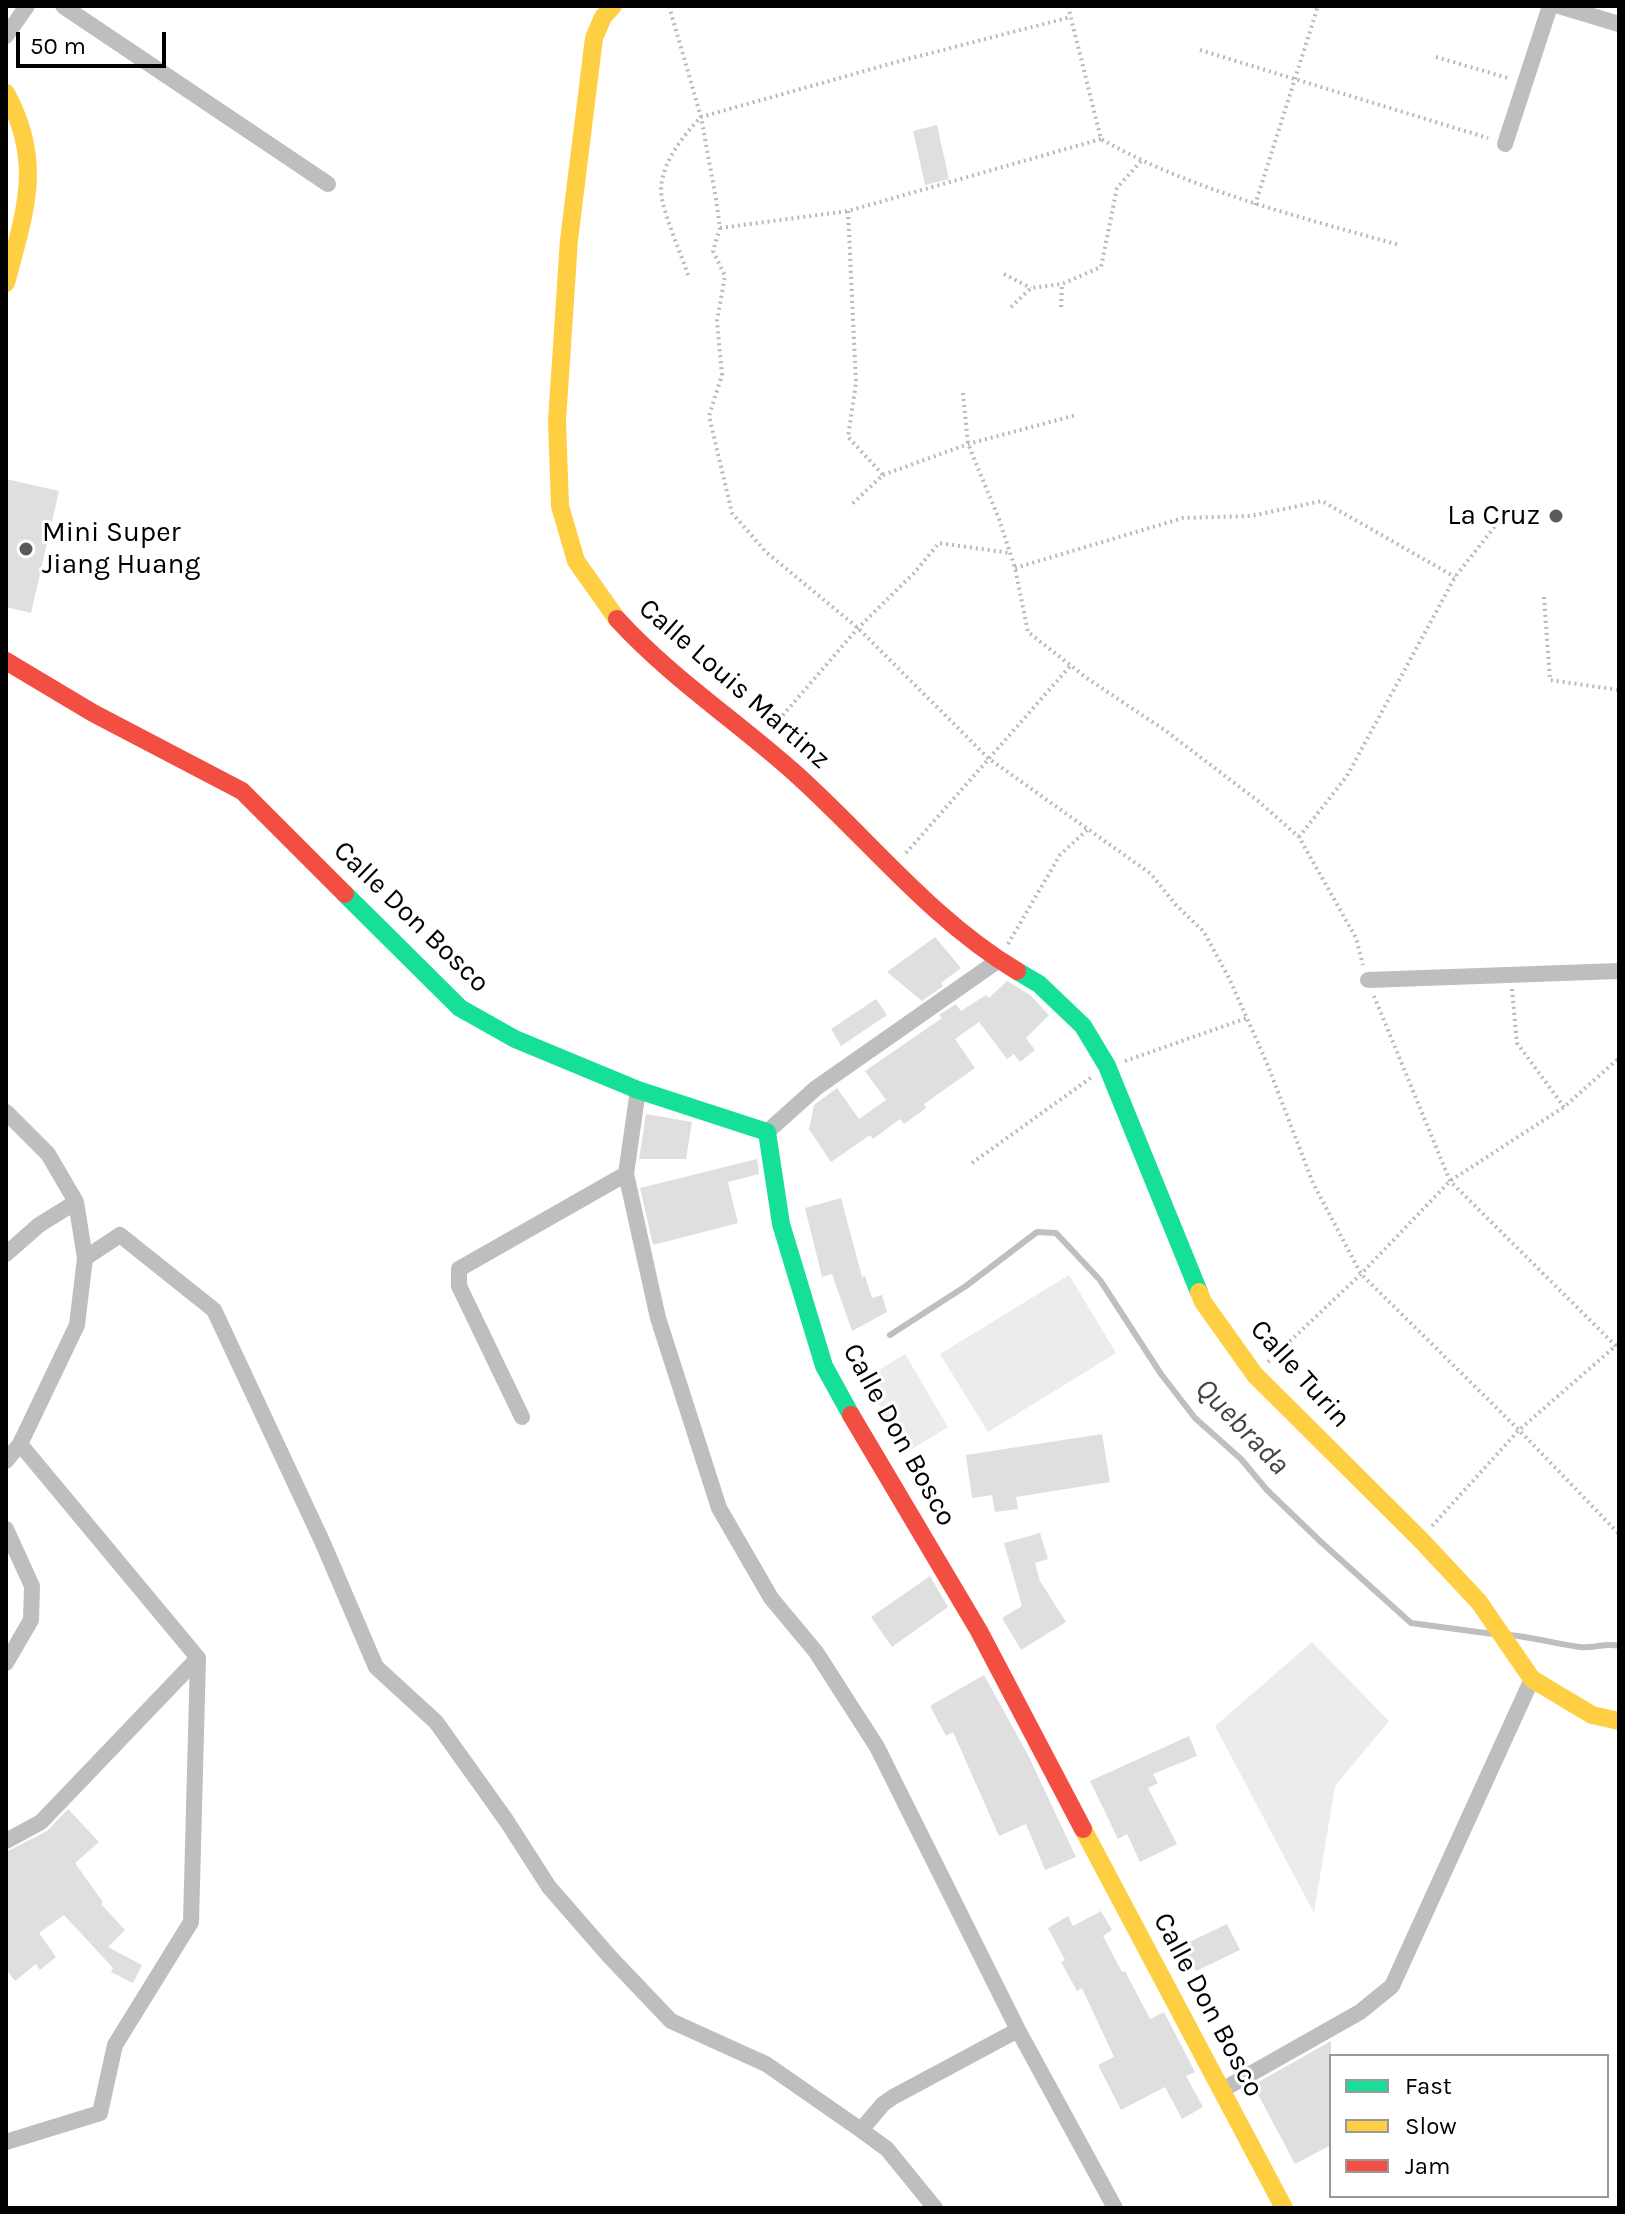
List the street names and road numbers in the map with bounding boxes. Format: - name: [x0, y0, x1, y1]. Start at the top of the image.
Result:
- street label: Calle Louis Martinz: [631, 592, 837, 776]
- street label: Calle Don Bosco: [326, 834, 496, 1000]
- street label: Calle Turin: [1243, 1313, 1357, 1435]
- street label: Calle Don Bosco: [835, 1338, 963, 1532]
- street label: Calle Don Bosco: [1145, 1907, 1271, 2103]

